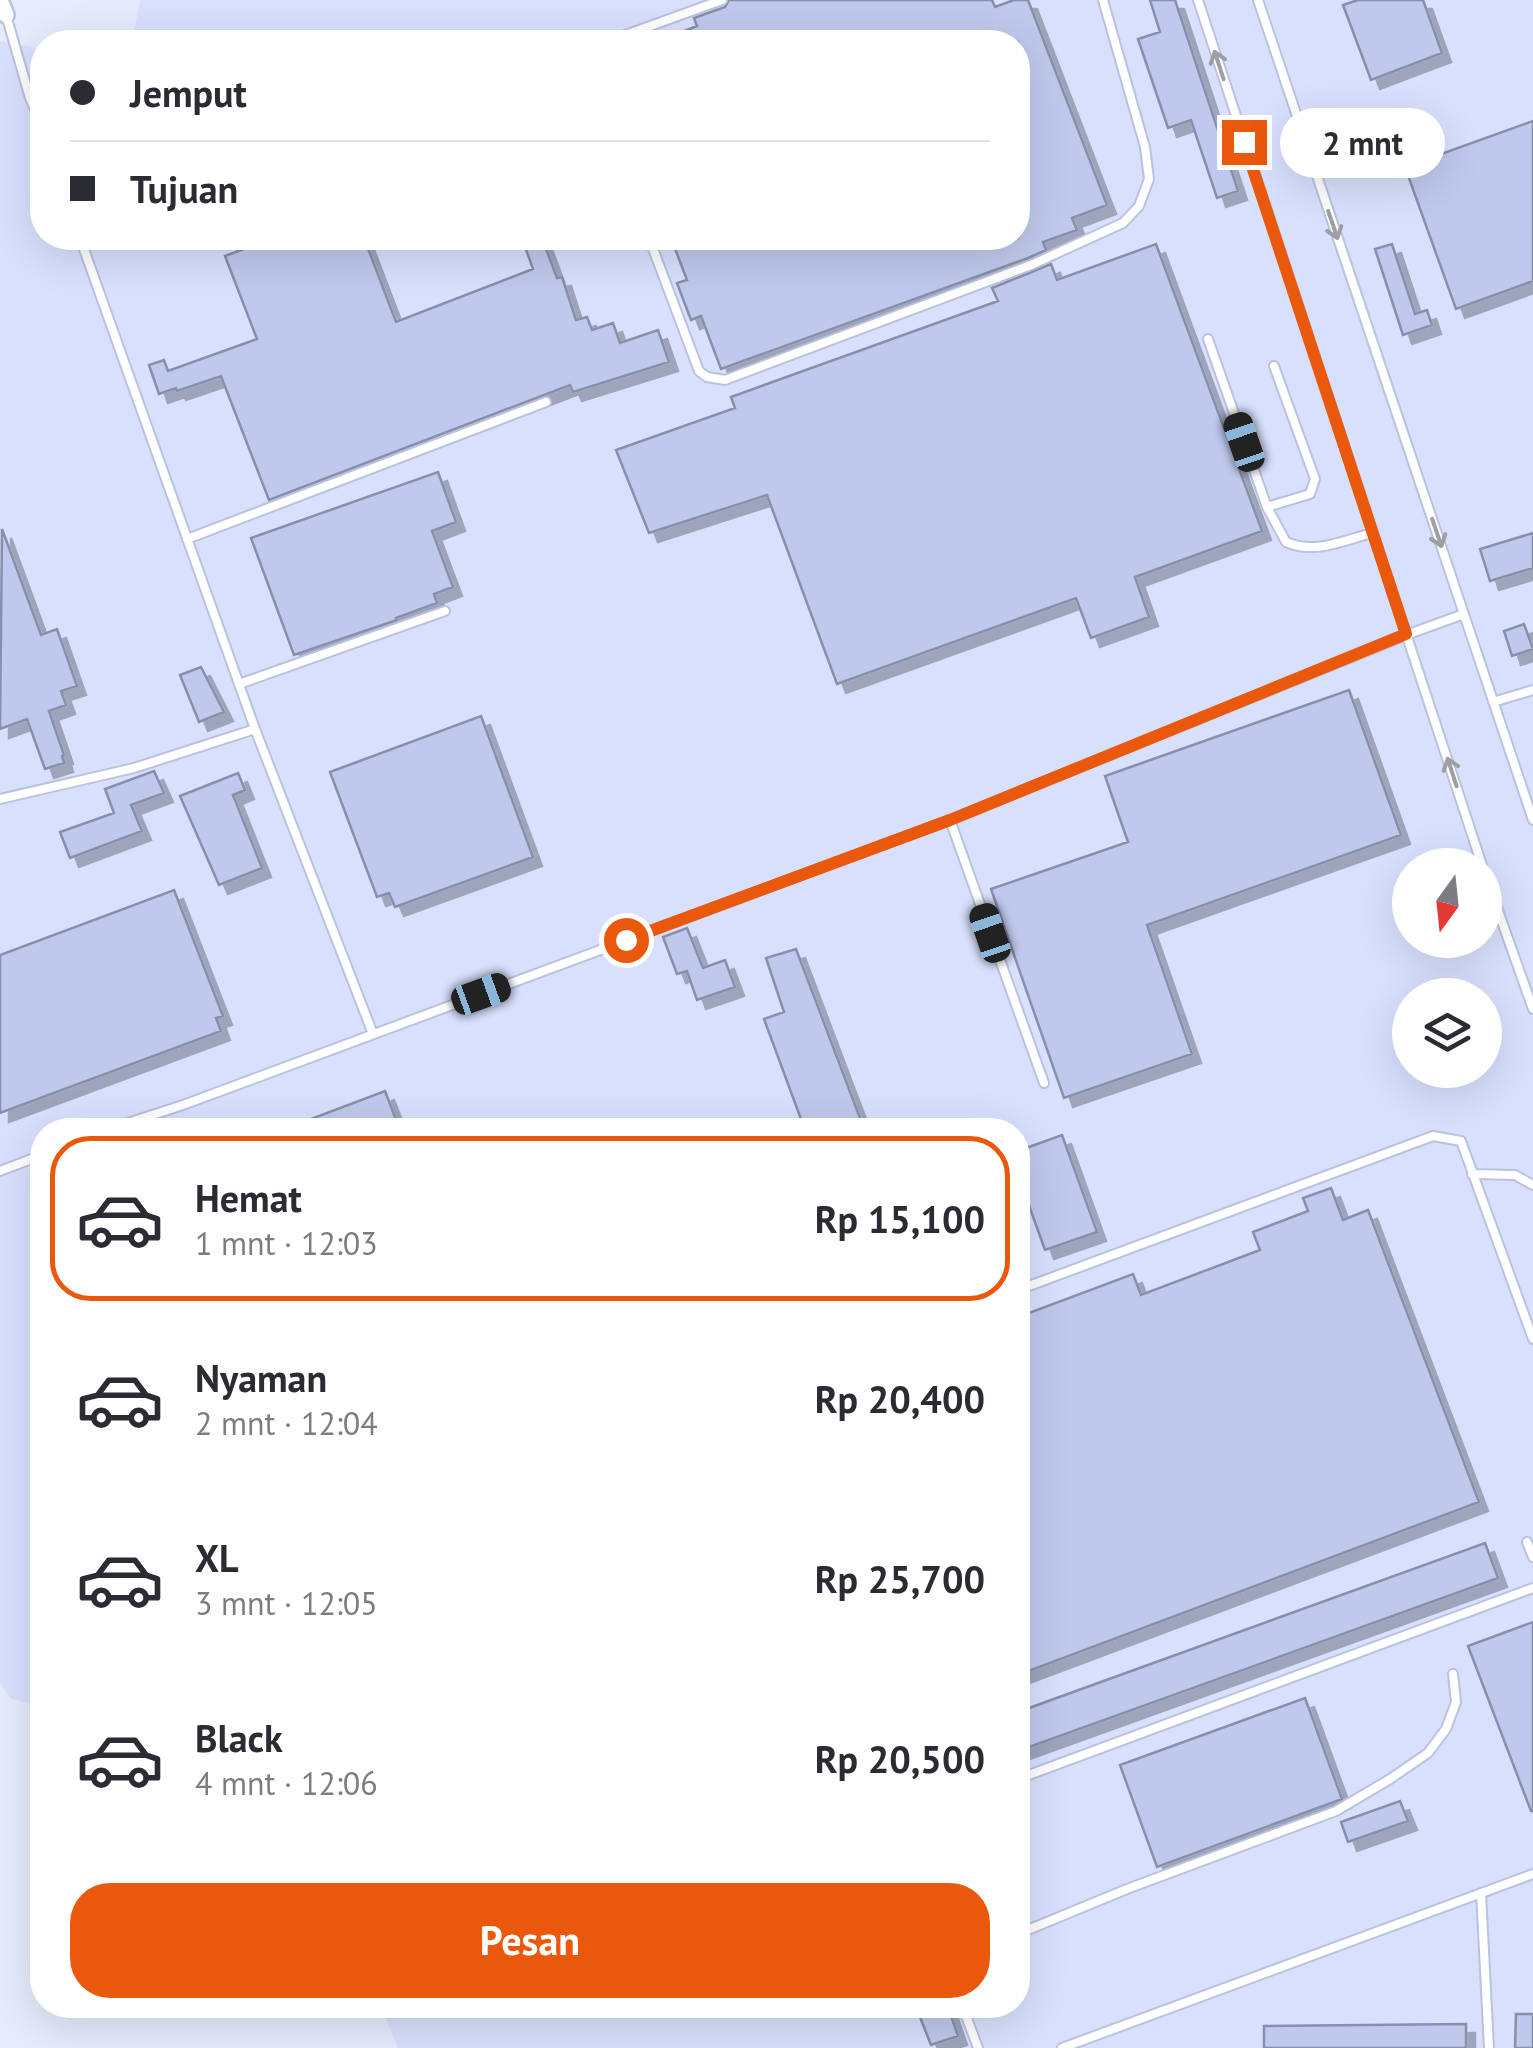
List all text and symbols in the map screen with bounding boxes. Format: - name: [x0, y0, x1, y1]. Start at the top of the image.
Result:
- one-way arrow: [1208, 49, 1226, 81]
- text: Jemput: [130, 68, 247, 117]
- callout: 2 mnt: [1279, 107, 1444, 177]
- route end: [1222, 120, 1267, 165]
- text: 2 mnt: [1322, 122, 1403, 164]
- text: Tujuan: [130, 164, 238, 213]
- one-way arrow: [1326, 209, 1344, 241]
- car: [1220, 409, 1268, 475]
- one-way arrow: [1429, 517, 1447, 549]
- one-way arrow: [1441, 757, 1459, 789]
- north arrow: [1392, 848, 1502, 958]
- map controls: [1392, 848, 1502, 1088]
- car: [966, 900, 1014, 966]
- route start: [604, 918, 649, 963]
- car: [448, 970, 514, 1018]
- button: layers: [1392, 978, 1502, 1088]
- text: Hemat: [195, 1173, 302, 1222]
- icon: car: [75, 1174, 165, 1264]
- text: Rp 15,100: [815, 1194, 985, 1243]
- text: 1 mnt · 12:03: [195, 1222, 378, 1264]
- text: Nyaman: [195, 1353, 327, 1402]
- icon: car: [75, 1354, 165, 1444]
- text: Rp 20,400: [815, 1374, 985, 1423]
- text: 2 mnt · 12:04: [195, 1402, 378, 1444]
- text: XL: [195, 1533, 239, 1582]
- icon: car: [75, 1534, 165, 1624]
- text: Rp 25,700: [815, 1554, 985, 1603]
- text: 3 mnt · 12:05: [195, 1582, 378, 1624]
- text: Black: [195, 1713, 283, 1762]
- icon: car: [75, 1714, 165, 1804]
- text: Rp 20,500: [815, 1734, 985, 1783]
- text: 4 mnt · 12:06: [195, 1762, 378, 1804]
- button: Pesan: [70, 1883, 990, 1998]

